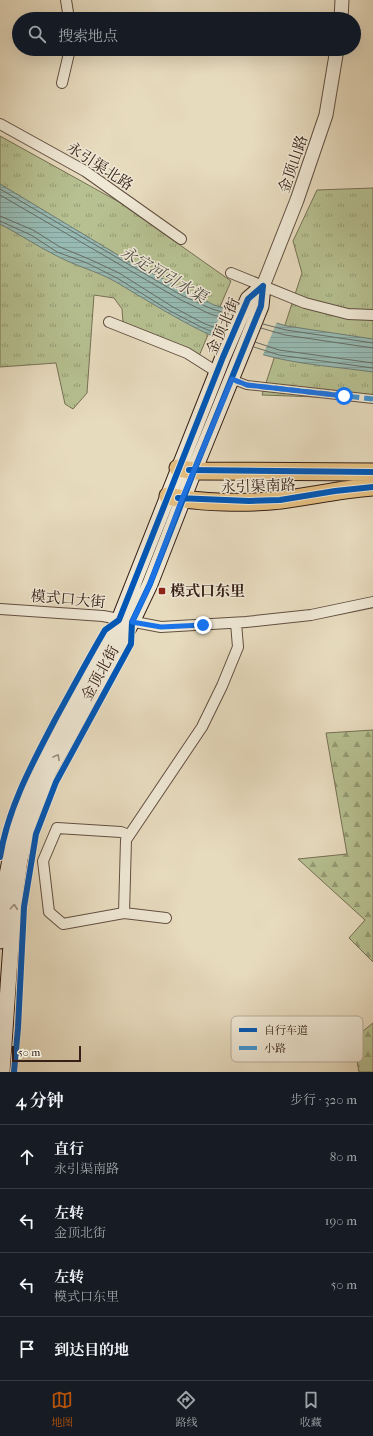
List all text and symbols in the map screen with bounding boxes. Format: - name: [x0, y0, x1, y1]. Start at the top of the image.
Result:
- search box: [12, 12, 361, 56]
- icon: search: [26, 23, 48, 45]
- text: 搜索地点: [58, 27, 118, 45]
- street label: 金顶山路: [275, 133, 311, 195]
- street label: 永引渠北路: [64, 138, 136, 194]
- water label: 永定河引水渠: [117, 242, 212, 308]
- street label: 金顶北街: [203, 295, 243, 357]
- route start: [335, 387, 353, 405]
- street label: 永引渠南路: [220, 476, 296, 496]
- place label: 模式口东里: [170, 582, 245, 600]
- marker: 模式口东里: [157, 586, 167, 596]
- street label: 模式口大街: [30, 587, 106, 611]
- route end: [194, 616, 212, 634]
- street label: 金顶北街: [78, 642, 122, 704]
- one-way arrow: [52, 754, 60, 761]
- one-way arrow: [9, 904, 18, 910]
- legend: [231, 1016, 363, 1062]
- text: 自行车道: [264, 1024, 308, 1037]
- text: 小路: [264, 1042, 286, 1055]
- scale bar: [12, 1044, 81, 1063]
- text: 50 m: [18, 1046, 40, 1059]
- text: 4 分钟: [16, 1090, 64, 1110]
- text: 步行 · 320 m: [290, 1092, 357, 1107]
- text: 直行: [54, 1140, 84, 1158]
- icon: ahead: [16, 1146, 38, 1168]
- text: 80 m: [330, 1149, 357, 1164]
- text: 永引渠南路: [54, 1161, 119, 1176]
- text: 左转: [54, 1204, 84, 1222]
- icon: left: [16, 1210, 38, 1232]
- text: 190 m: [325, 1213, 357, 1228]
- text: 金顶北街: [54, 1225, 106, 1240]
- text: 左转: [54, 1268, 84, 1286]
- icon: left: [16, 1274, 38, 1296]
- text: 50 m: [331, 1277, 357, 1292]
- text: 模式口东里: [54, 1289, 119, 1304]
- icon: arrive: [16, 1338, 38, 1360]
- text: 到达目的地: [54, 1341, 129, 1359]
- tab: 地图: [51, 1389, 73, 1429]
- tab: 路线: [175, 1389, 197, 1429]
- tab: 收藏: [300, 1389, 322, 1429]

